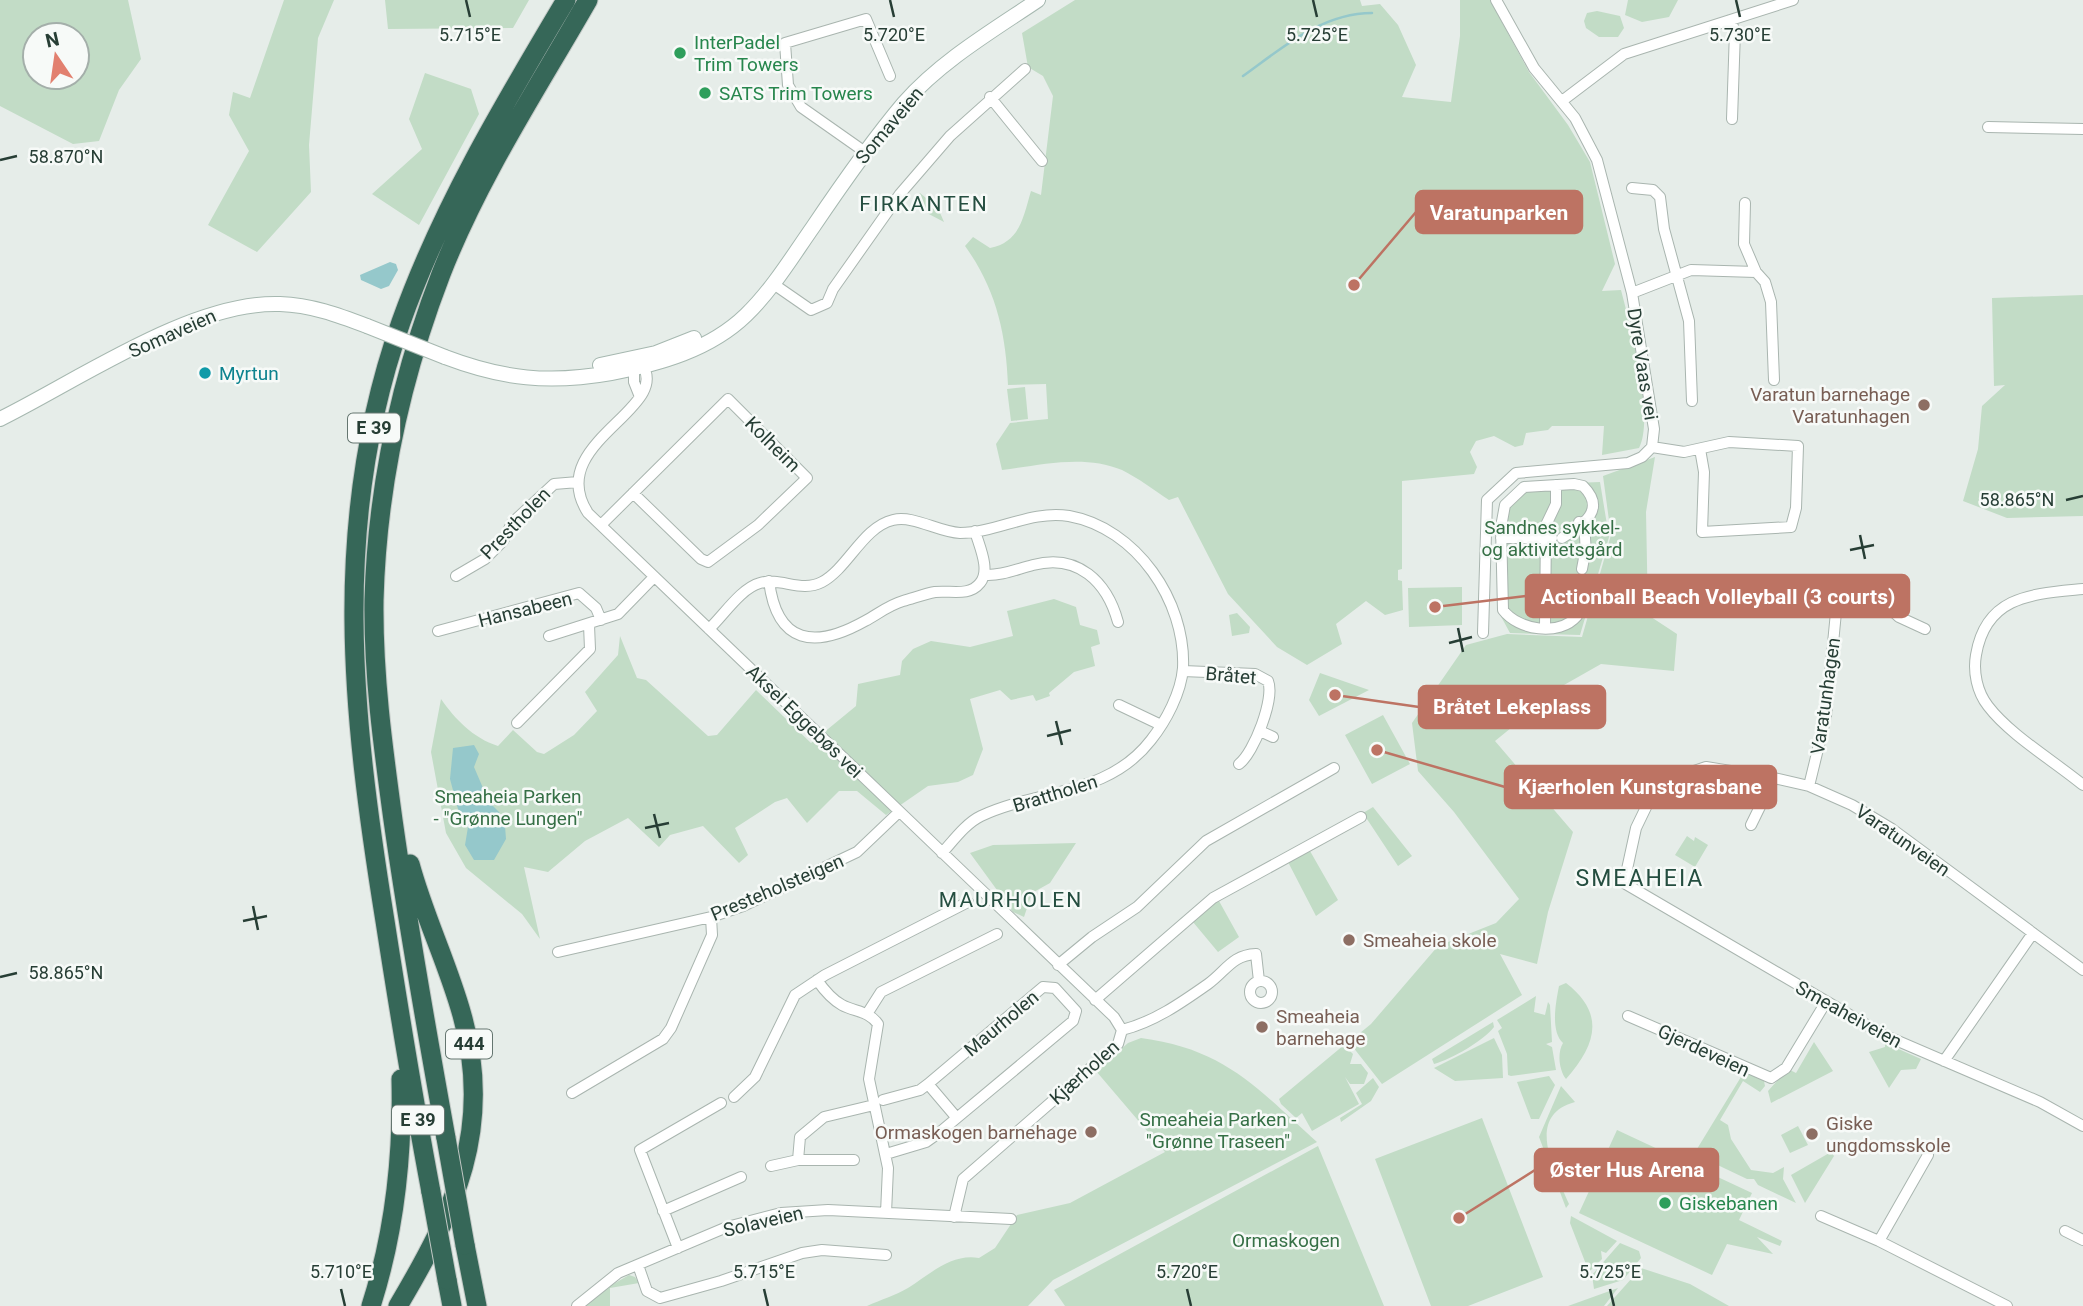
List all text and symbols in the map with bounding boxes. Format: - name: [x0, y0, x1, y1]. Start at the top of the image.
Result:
- north arrow: [21, 21, 91, 91]
- text: 5.715°E: [439, 24, 501, 45]
- text: 5.720°E: [863, 24, 925, 45]
- text: 5.725°E: [1286, 24, 1348, 45]
- text: 5.730°E: [1709, 24, 1771, 45]
- text: N: [43, 27, 61, 53]
- place label: InterPadel Trim Towers: [694, 31, 799, 76]
- marker: InterPadel Trim Towers: [672, 45, 688, 61]
- place label: SATS Trim Towers: [719, 82, 873, 105]
- street label: Somaveien: [851, 82, 928, 168]
- marker: SATS Trim Towers: [697, 85, 713, 101]
- text: 58.870°N: [29, 146, 103, 167]
- callout: Varatunparken: [1416, 191, 1582, 233]
- district label: FIRKANTEN: [859, 192, 989, 216]
- text: Varatunparken: [1430, 201, 1568, 225]
- street label: Somaveien: [125, 304, 220, 363]
- street label: Dyre Vaas vei: [1622, 306, 1663, 422]
- place label: Myrtun: [219, 362, 279, 385]
- marker: Myrtun: [197, 365, 213, 381]
- place label: Varatun barnehage Varatunhagen: [1750, 383, 1910, 428]
- marker: Varatun barnehage Varatunhagen: [1916, 397, 1932, 413]
- street label: Kolheim: [740, 412, 805, 477]
- road number: E 39: [348, 414, 400, 442]
- street label: Prestholen: [476, 483, 555, 564]
- text: 58.865°N: [1980, 489, 2054, 510]
- park label: Sandnes sykkel- og aktivitetsgård: [1481, 516, 1623, 561]
- callout: Actionball Beach Volleyball (3 courts): [1526, 575, 1909, 617]
- text: Actionball Beach Volleyball (3 courts): [1541, 585, 1895, 609]
- street label: Hansabeen: [476, 587, 574, 632]
- street label: Varatunhagen: [1806, 636, 1845, 756]
- street label: Aksel Eggebøs vei: [742, 660, 868, 783]
- street label: Bråtet: [1205, 662, 1257, 689]
- callout: Bråtet Lekeplass: [1419, 686, 1605, 728]
- text: Bråtet Lekeplass: [1433, 695, 1591, 719]
- callout: Kjærholen Kunstgrasbane: [1505, 766, 1776, 808]
- street label: Brattholen: [1010, 770, 1100, 817]
- text: Kjærholen Kunstgrasbane: [1518, 775, 1762, 799]
- park label: Smeaheia Parken - "Grønne Lungen": [433, 785, 583, 830]
- street label: Varatunveien: [1851, 799, 1954, 881]
- street label: Presteholsteigen: [707, 849, 847, 926]
- district label: SMEAHEIA: [1576, 865, 1704, 892]
- district label: MAURHOLEN: [939, 888, 1083, 912]
- place label: Smeaheia skole: [1363, 929, 1497, 952]
- marker: Smeaheia skole: [1341, 932, 1357, 948]
- text: 58.865°N: [29, 962, 103, 983]
- street label: Smeaheiveien: [1792, 976, 1906, 1053]
- street label: Maurholen: [959, 986, 1043, 1061]
- place label: Smeaheia barnehage: [1276, 1005, 1366, 1050]
- marker: Smeaheia barnehage: [1254, 1019, 1270, 1035]
- street label: Gjerdeveien: [1654, 1019, 1753, 1082]
- road number: 444: [446, 1030, 492, 1058]
- street label: Kjærholen: [1045, 1035, 1124, 1110]
- road number: E 39: [392, 1106, 444, 1134]
- park label: Smeaheia Parken - "Grønne Traseen": [1139, 1108, 1297, 1153]
- place label: Giske ungdomsskole: [1826, 1112, 1951, 1157]
- place label: Ormaskogen barnehage: [875, 1121, 1077, 1144]
- marker: Ormaskogen barnehage: [1083, 1124, 1099, 1140]
- marker: Giske ungdomsskole: [1804, 1126, 1820, 1142]
- callout: Øster Hus Arena: [1535, 1149, 1718, 1191]
- text: Øster Hus Arena: [1549, 1158, 1705, 1182]
- place label: Giskebanen: [1679, 1192, 1778, 1215]
- marker: Giskebanen: [1657, 1195, 1673, 1211]
- street label: Solaveien: [721, 1201, 805, 1242]
- park label: Ormaskogen: [1232, 1229, 1340, 1252]
- text: 5.710°E: [310, 1261, 372, 1282]
- text: 5.715°E: [733, 1261, 795, 1282]
- text: 5.720°E: [1156, 1261, 1218, 1282]
- text: 5.725°E: [1579, 1261, 1641, 1282]

